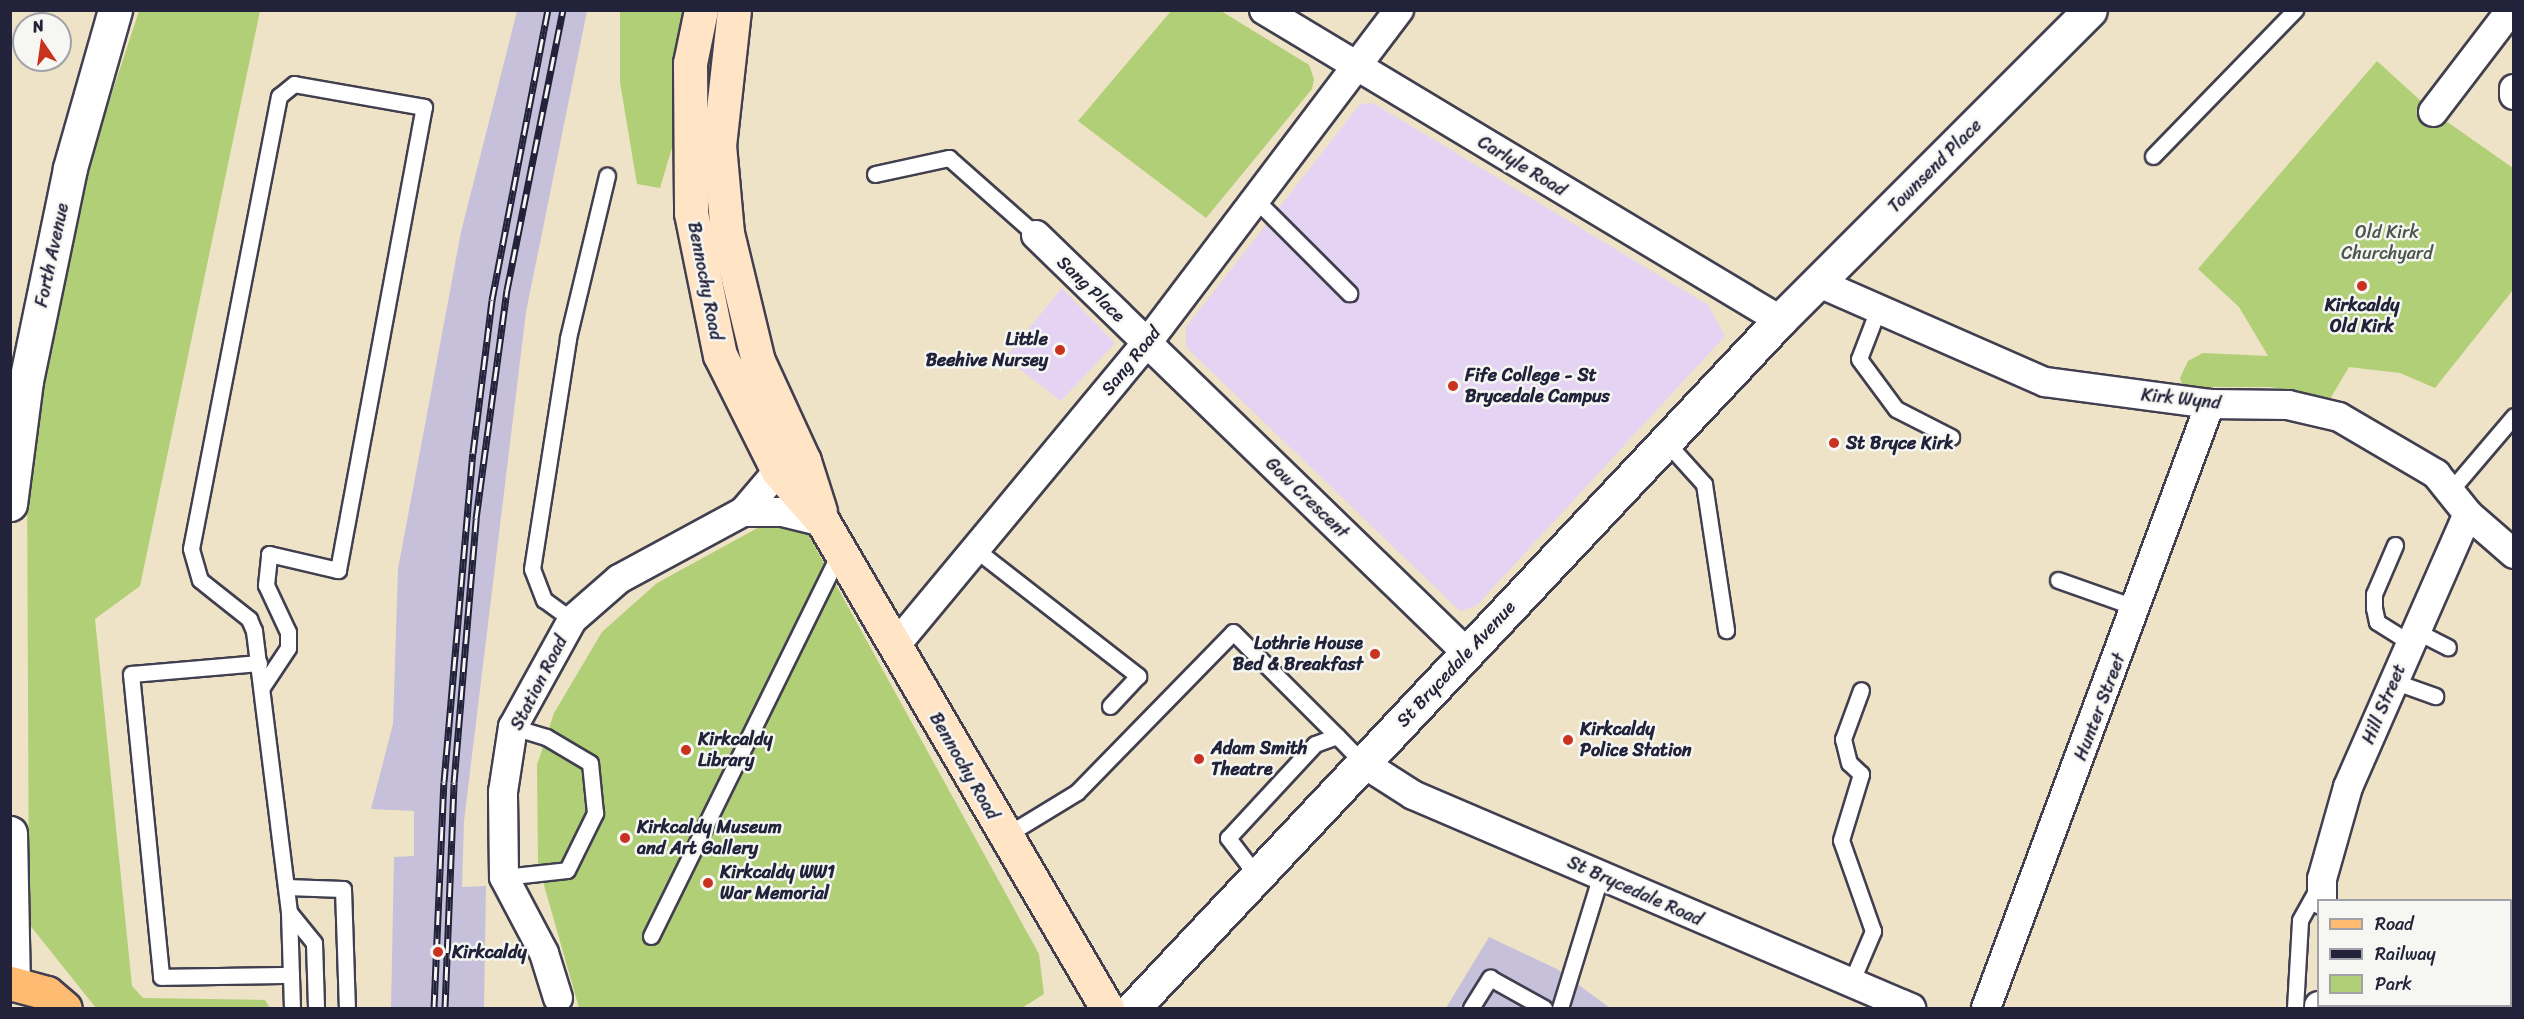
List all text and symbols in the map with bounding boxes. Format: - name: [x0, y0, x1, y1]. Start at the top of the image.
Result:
- text: N: [30, 11, 47, 41]
- north arrow: [12, 12, 72, 72]
- street label: Townsend Place: [1884, 115, 1986, 217]
- street label: Carlyle Road: [1474, 131, 1570, 201]
- street label: Forth Avenue: [30, 201, 74, 309]
- street label: Bennochy Road: [683, 220, 727, 342]
- park label: Old Kirk Churchyard: [2341, 222, 2433, 264]
- street label: Sang Place: [1052, 251, 1130, 327]
- marker: Kirkcaldy Old Kirk: [2355, 279, 2369, 293]
- place label: Kirkcaldy Old Kirk: [2325, 295, 2399, 338]
- street label: Sang Road: [1097, 322, 1165, 400]
- place label: Little Beehive Nursey: [925, 329, 1048, 372]
- marker: Little Beehive Nursey: [1053, 343, 1067, 357]
- place label: Fife College - St Brycedale Campus: [1465, 365, 1609, 407]
- marker: Fife College - St Brycedale Campus: [1446, 379, 1460, 393]
- street label: Kirk Wynd: [2140, 384, 2222, 414]
- place label: St Bryce Kirk: [1846, 432, 1954, 454]
- marker: St Bryce Kirk: [1827, 436, 1841, 450]
- street label: Gow Crescent: [1260, 452, 1354, 544]
- street label: St Brycedale Avenue: [1392, 596, 1520, 732]
- street label: Station Road: [506, 632, 572, 734]
- place label: Lothrie House Bed & Breakfast: [1233, 633, 1363, 676]
- marker: Lothrie House Bed & Breakfast: [1368, 647, 1382, 661]
- street label: Hunter Street: [2070, 650, 2130, 764]
- street label: Hill Street: [2357, 661, 2411, 747]
- street label: Bennochy Road: [925, 709, 1003, 823]
- place label: Kirkcaldy Police Station: [1580, 719, 1692, 762]
- place label: Kirkcaldy Library: [698, 729, 773, 771]
- marker: Kirkcaldy Police Station: [1561, 733, 1575, 747]
- place label: Adam Smith Theatre: [1211, 738, 1307, 780]
- marker: Kirkcaldy Library: [679, 743, 693, 757]
- marker: Adam Smith Theatre: [1192, 752, 1206, 766]
- place label: Kirkcaldy Museum and Art Gallery: [637, 817, 782, 860]
- marker: Kirkcaldy Museum and Art Gallery: [618, 831, 632, 845]
- street label: St Brycedale Road: [1564, 851, 1706, 931]
- place label: Kirkcaldy WW1 War Memorial: [720, 862, 835, 904]
- marker: Kirkcaldy WW1 War Memorial: [701, 876, 715, 890]
- legend: [2317, 899, 2512, 1007]
- text: Road: [2375, 908, 2414, 940]
- text: Railway: [2375, 938, 2436, 970]
- place label: Kirkcaldy: [452, 941, 527, 963]
- marker: Kirkcaldy: [429, 943, 447, 961]
- text: Park: [2375, 968, 2412, 1000]

